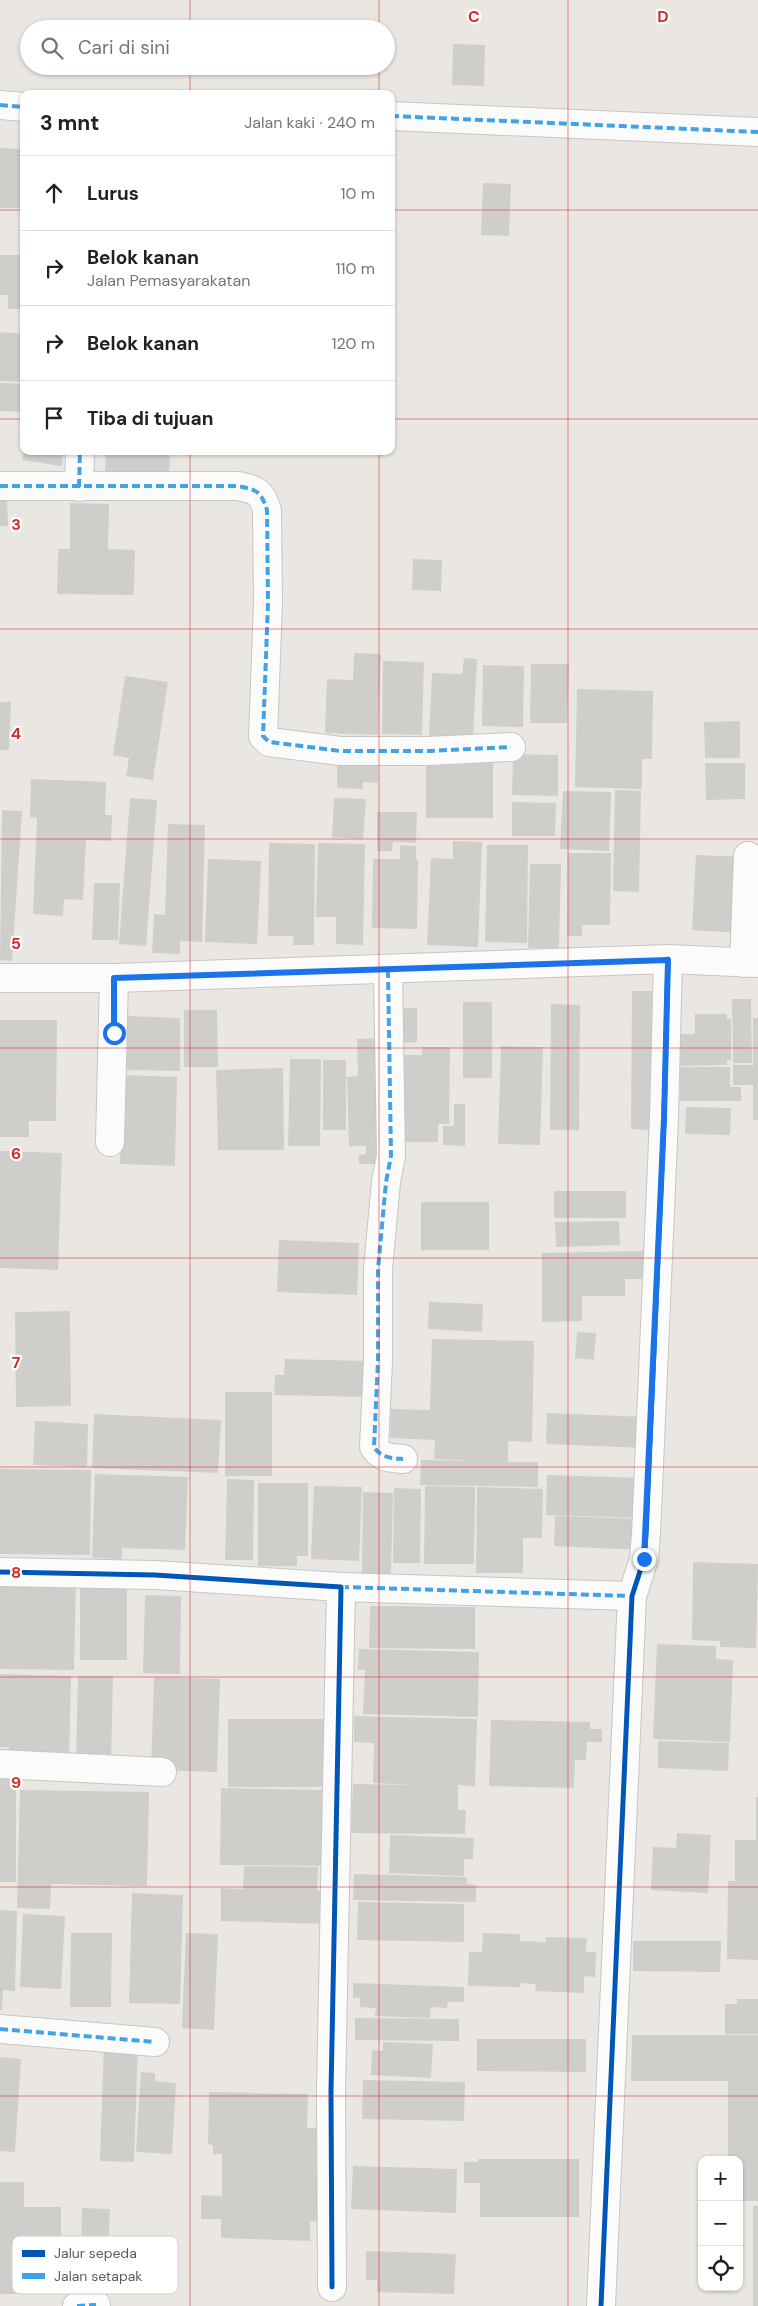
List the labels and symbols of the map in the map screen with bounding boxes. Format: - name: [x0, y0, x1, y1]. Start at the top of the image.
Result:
- text: C: [468, 6, 480, 27]
- text: D: [657, 6, 669, 27]
- text: 3: [11, 514, 21, 535]
- text: 4: [11, 723, 21, 744]
- text: 5: [11, 933, 21, 954]
- route start: [103, 1022, 126, 1045]
- text: 6: [11, 1143, 21, 1164]
- text: 7: [12, 1352, 21, 1373]
- route end: [633, 1548, 656, 1571]
- text: 8: [11, 1562, 21, 1583]
- text: 9: [11, 1772, 21, 1793]
- legend: [12, 2236, 178, 2294]
- text: Jalur sepeda: [54, 2244, 137, 2262]
- text: Jalan setapak: [54, 2267, 142, 2285]

